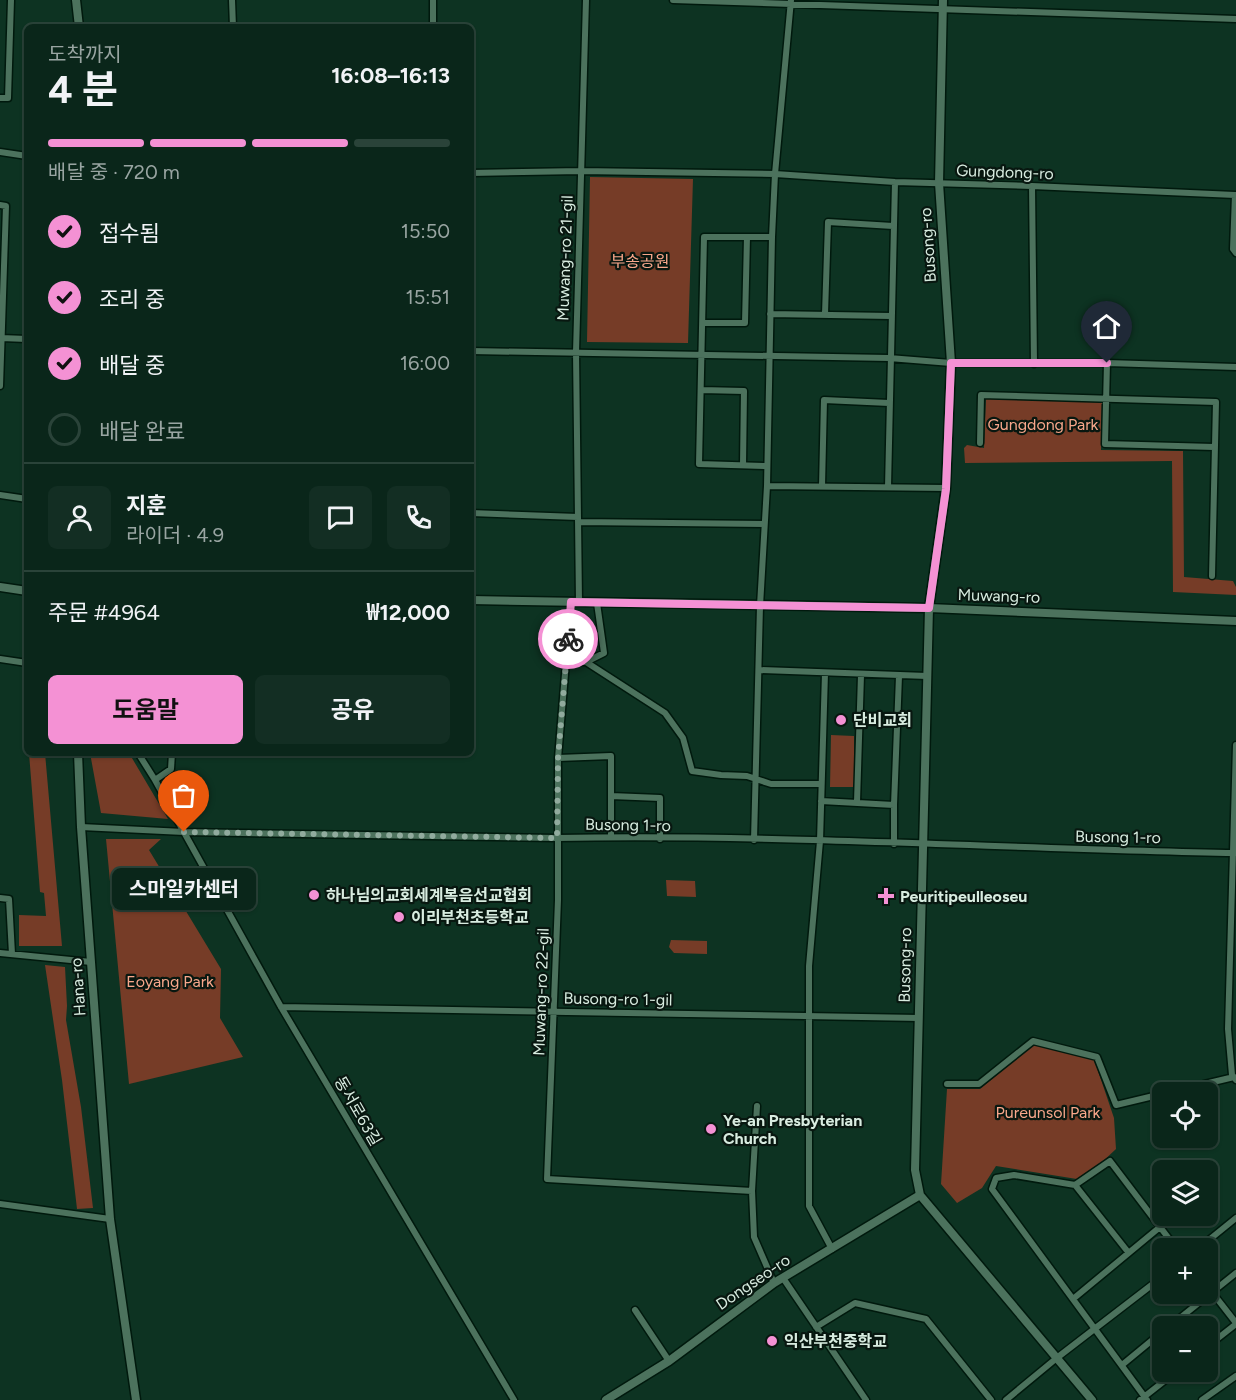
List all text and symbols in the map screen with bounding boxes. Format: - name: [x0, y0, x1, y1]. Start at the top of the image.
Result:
- text: 도착까지: [48, 42, 122, 66]
- text: 16:08–16:13: [331, 62, 450, 89]
- text: 4 분: [48, 66, 118, 113]
- text: 배달 중 · 720 m: [48, 160, 180, 184]
- street label: Gungdong-ro: [956, 161, 1054, 183]
- street label: Muwang-ro 21-gil: [553, 195, 577, 321]
- street label: Busong-ro: [916, 207, 940, 283]
- icon: check: [48, 215, 81, 248]
- text: 15:50: [401, 219, 450, 243]
- text: 접수됨: [99, 220, 160, 247]
- park label: 부송공원: [611, 252, 669, 271]
- icon: check: [48, 281, 81, 314]
- text: 15:51: [405, 285, 450, 309]
- text: 조리 중: [99, 286, 165, 313]
- pin: [1081, 301, 1132, 363]
- icon: home: [1090, 310, 1123, 343]
- icon: check: [48, 347, 81, 380]
- text: 16:00: [400, 351, 450, 375]
- text: 배달 중: [99, 352, 165, 379]
- park label: Gungdong Park: [988, 415, 1099, 434]
- text: 배달 완료: [99, 418, 185, 445]
- button: person: [48, 486, 111, 549]
- button: chat: [309, 486, 372, 549]
- button: phone: [387, 486, 450, 549]
- text: 지훈: [126, 492, 166, 519]
- text: 라이더 · 4.9: [126, 523, 224, 547]
- street label: Muwang-ro: [957, 585, 1041, 607]
- text: 주문 #4964: [48, 599, 160, 626]
- text: ₩12,000: [367, 599, 450, 626]
- courier: [538, 609, 598, 669]
- icon: bike: [552, 623, 585, 656]
- button: 도움말: [48, 675, 243, 744]
- button: 공유: [255, 675, 450, 744]
- place label: 단비교회: [853, 711, 912, 730]
- marker: 단비교회: [834, 713, 848, 727]
- pin: [158, 770, 209, 832]
- icon: bag: [167, 779, 200, 812]
- street label: Busong 1-ro: [585, 815, 671, 835]
- street label: Busong 1-ro: [1075, 827, 1161, 847]
- callout: 스마일카센터: [112, 868, 256, 910]
- text: 스마일카센터: [129, 877, 239, 901]
- place label: 하나님의교회세계복음선교협회: [326, 886, 532, 905]
- marker: Peuritipeulleoseu: [877, 887, 895, 905]
- place label: Peuritipeulleoseu: [900, 887, 1027, 906]
- marker: 하나님의교회세계복음선교협회: [307, 888, 321, 902]
- place label: 이리부천초등학교: [411, 908, 529, 927]
- marker: 이리부천초등학교: [392, 910, 406, 924]
- street label: Busong-ro: [895, 927, 915, 1003]
- street label: Muwang-ro 22-gil: [529, 928, 553, 1056]
- street label: Hana-ro: [66, 957, 90, 1017]
- park label: Eoyang Park: [126, 972, 214, 991]
- street label: Busong-ro 1-gil: [563, 989, 673, 1009]
- street label: 동서로63길: [331, 1073, 385, 1149]
- map controls: [1152, 1082, 1218, 1382]
- button: locate: [1152, 1082, 1218, 1148]
- park label: Pureunsol Park: [996, 1103, 1101, 1122]
- place label: Ye-an Presbyterian Church: [723, 1111, 862, 1148]
- marker: Ye-an Presbyterian Church: [704, 1122, 718, 1136]
- button: layers: [1152, 1160, 1218, 1226]
- button: +: [1152, 1238, 1218, 1304]
- street label: Dongseo-ro: [712, 1250, 794, 1314]
- button: −: [1152, 1316, 1218, 1382]
- place label: 익산부천중학교: [784, 1332, 887, 1351]
- marker: 익산부천중학교: [765, 1334, 779, 1348]

